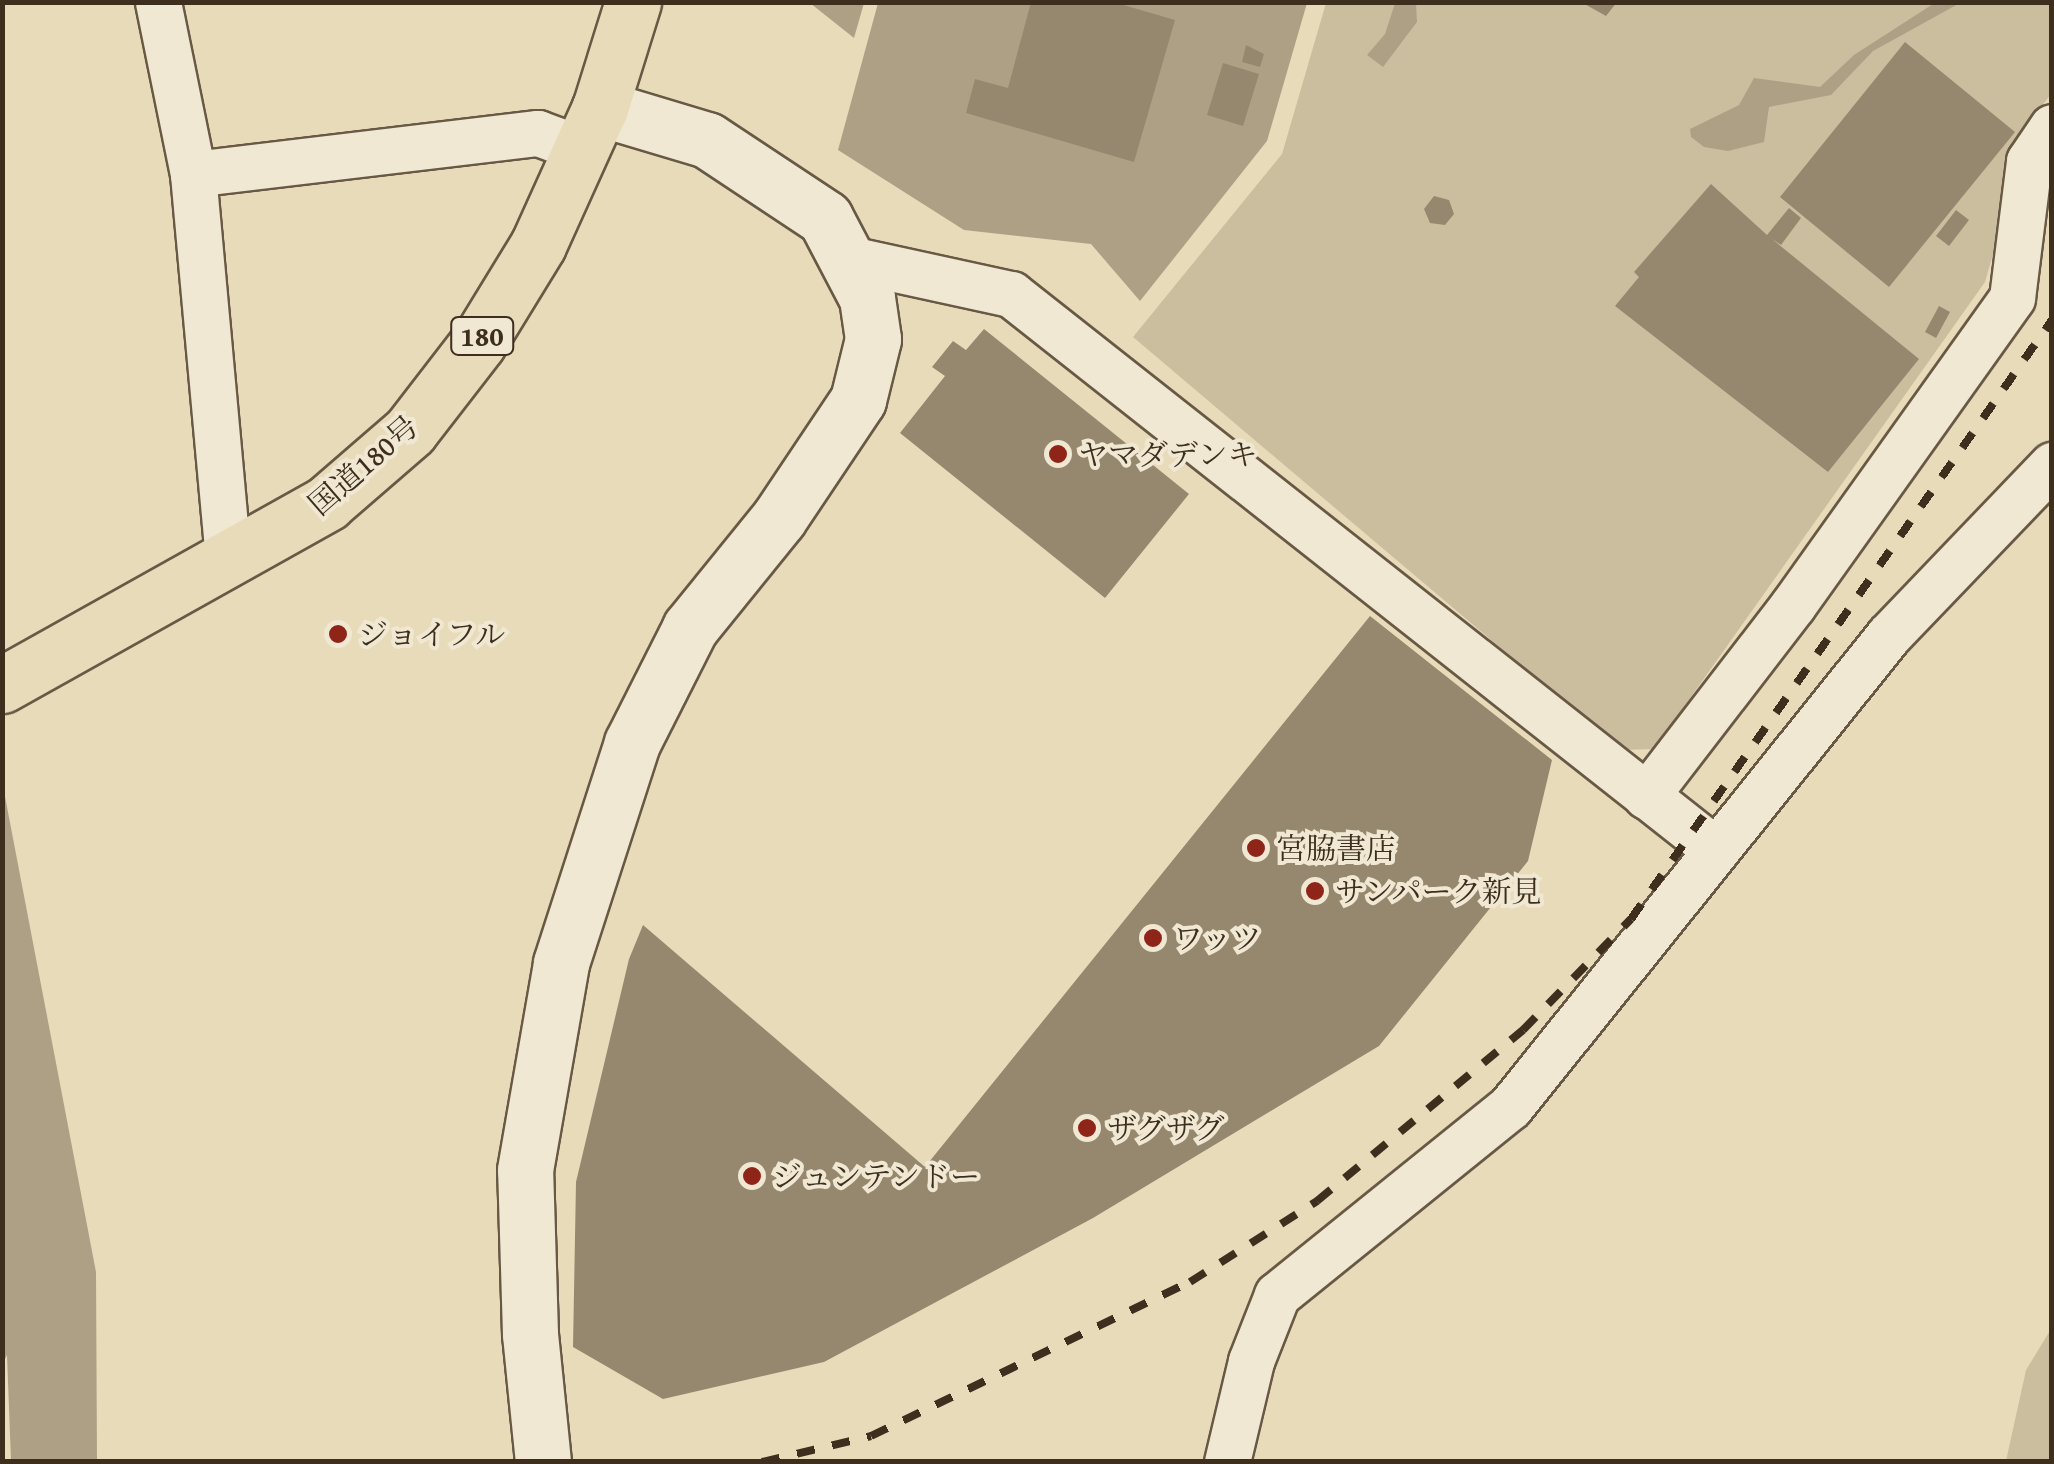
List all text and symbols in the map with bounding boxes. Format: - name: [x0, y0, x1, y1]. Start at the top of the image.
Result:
- road number: 180: [450, 313, 514, 359]
- street label: 国道180号: [301, 408, 425, 522]
- place label: ヤマダデンキ: [1078, 436, 1258, 472]
- marker: ヤマダデンキ: [1047, 443, 1069, 465]
- place label: ジョイフル: [358, 616, 508, 652]
- marker: ジョイフル: [327, 623, 349, 645]
- place label: 宮脇書店: [1276, 830, 1396, 866]
- marker: 宮脇書店: [1245, 837, 1267, 859]
- place label: サンパーク新見: [1335, 873, 1545, 909]
- marker: サンパーク新見: [1304, 880, 1326, 902]
- place label: ワッツ: [1173, 920, 1263, 956]
- marker: ワッツ: [1142, 927, 1164, 949]
- place label: ザグザグ: [1107, 1110, 1227, 1146]
- marker: ザグザグ: [1076, 1117, 1098, 1139]
- place label: ジュンテンドー: [772, 1158, 982, 1194]
- marker: ジュンテンドー: [741, 1165, 763, 1187]

